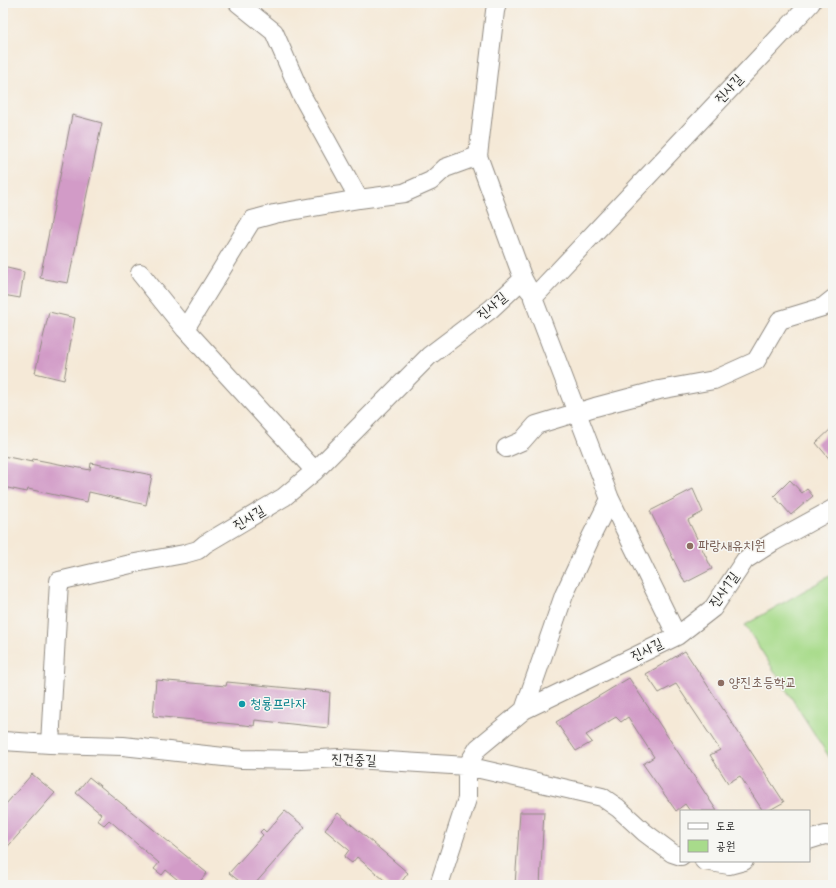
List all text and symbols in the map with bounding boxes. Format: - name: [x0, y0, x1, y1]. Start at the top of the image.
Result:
- street label: 진사길: [711, 70, 748, 107]
- street label: 진사길: [473, 288, 511, 324]
- street label: 진사길: [230, 501, 269, 534]
- place label: 파랑새유치원: [698, 537, 766, 555]
- marker: 파랑새유치원: [685, 541, 695, 551]
- street label: 진사1길: [705, 568, 743, 611]
- street label: 진사길: [628, 634, 667, 665]
- place label: 양진초등학교: [729, 674, 797, 692]
- marker: 양진초등학교: [716, 678, 726, 688]
- place label: 청룡프라자: [250, 695, 307, 713]
- marker: 청룡프라자: [237, 699, 247, 709]
- street label: 진건중길: [331, 750, 378, 770]
- legend: [680, 810, 810, 862]
- text: 도로: [716, 819, 735, 835]
- text: 공원: [716, 839, 735, 855]

